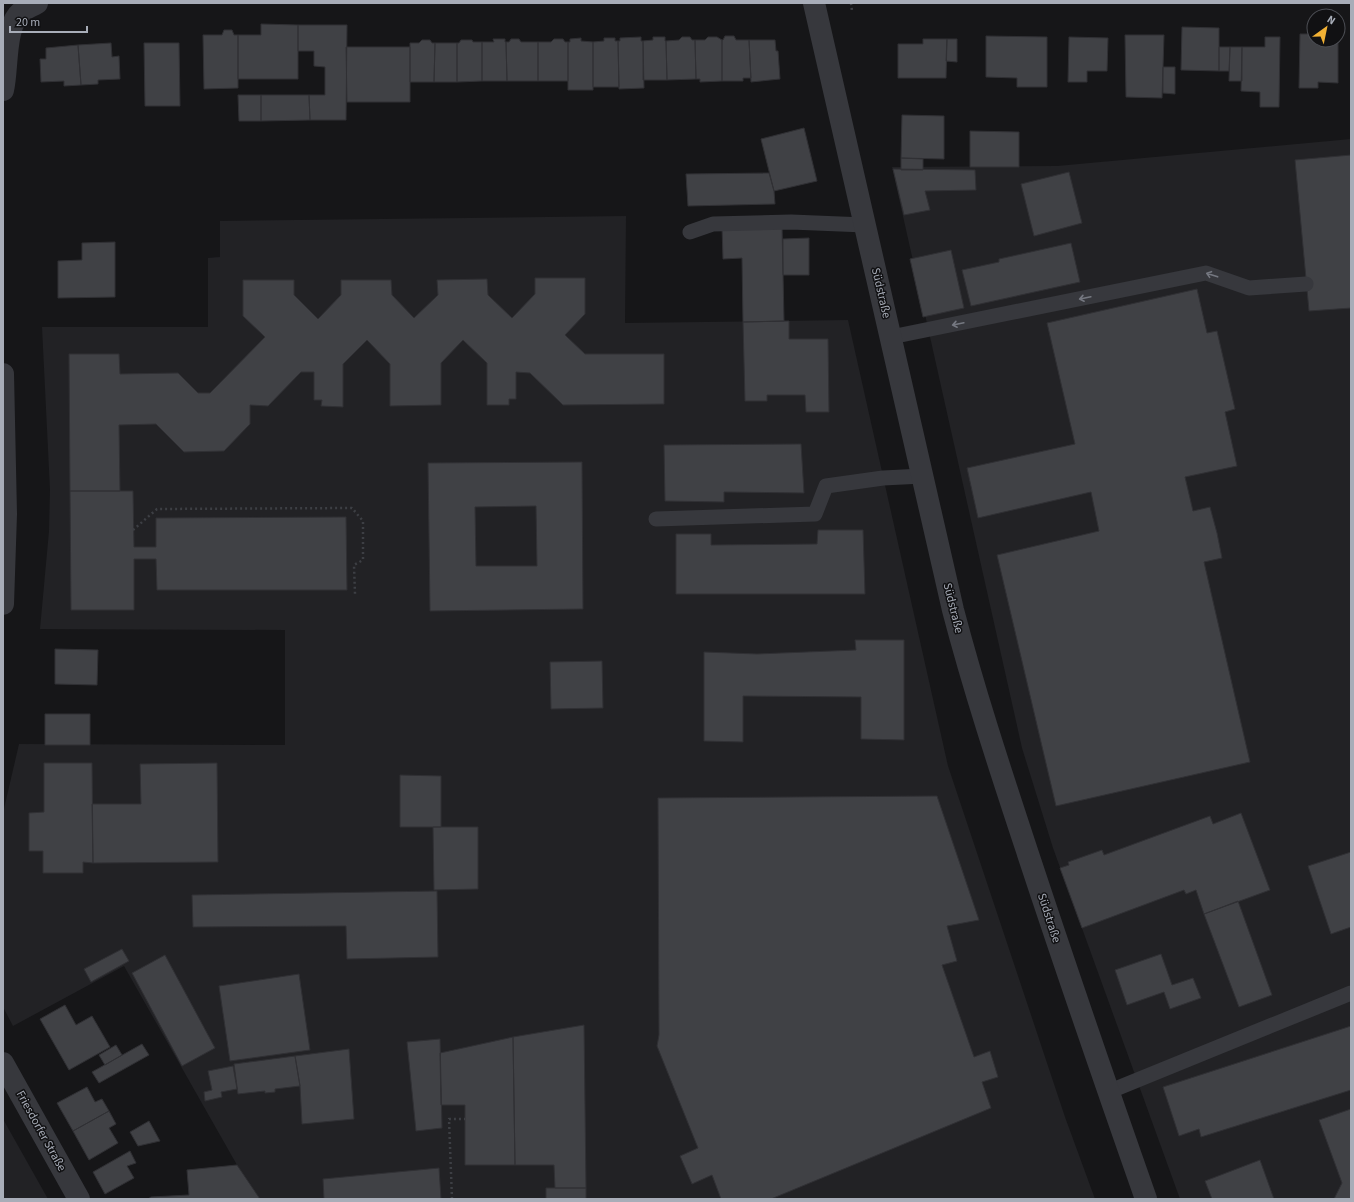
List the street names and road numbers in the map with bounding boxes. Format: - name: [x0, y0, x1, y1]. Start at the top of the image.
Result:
- street label: Südstraße: [867, 266, 895, 320]
- street label: Südstraße: [939, 581, 967, 635]
- street label: Südstraße: [1033, 891, 1065, 945]
- street label: Friesdorfer Straße: [12, 1088, 70, 1175]

